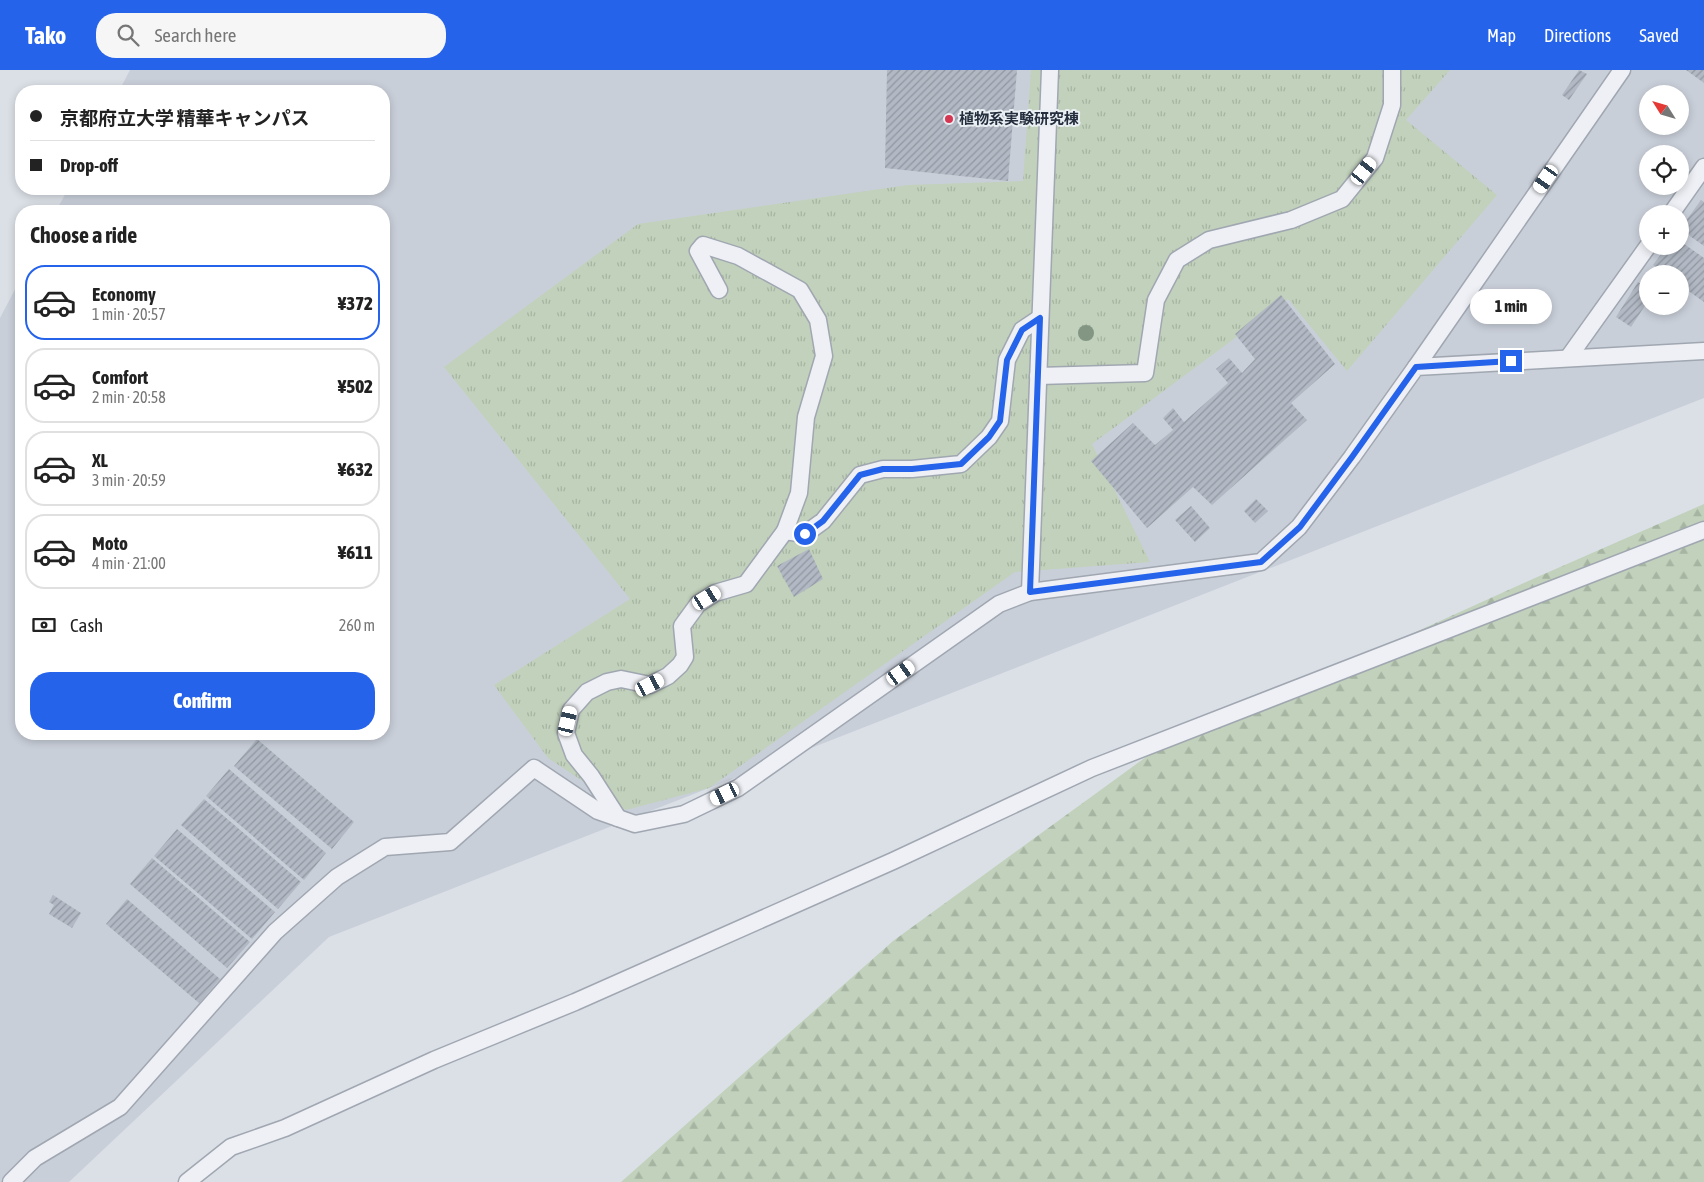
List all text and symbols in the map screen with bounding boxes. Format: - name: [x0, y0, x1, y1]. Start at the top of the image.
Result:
- search box: [96, 13, 446, 58]
- icon: search: [114, 21, 142, 49]
- text: Tako: [25, 22, 66, 49]
- text: Search here: [154, 24, 236, 46]
- text: Map: [1487, 25, 1516, 46]
- text: Directions: [1544, 25, 1611, 46]
- text: Saved: [1639, 25, 1679, 46]
- north arrow: [1639, 85, 1689, 135]
- map controls: [1639, 85, 1689, 315]
- text: 京都府立大学 精華キャンパス: [60, 107, 310, 129]
- place label: 植物系実験研究棟: [959, 110, 1079, 127]
- marker: 植物系実験研究棟: [943, 113, 955, 125]
- button: locate: [1639, 145, 1689, 195]
- text: Drop-off: [60, 154, 118, 176]
- car: [1348, 155, 1379, 187]
- car: [1531, 162, 1560, 196]
- button: +: [1639, 205, 1689, 255]
- text: Choose a ride: [30, 222, 137, 248]
- button: −: [1639, 265, 1689, 315]
- icon: car: [32, 280, 77, 325]
- text: Economy: [92, 283, 156, 305]
- callout: 1 min: [1470, 288, 1552, 324]
- text: ¥372: [338, 292, 373, 314]
- text: 1 min: [1495, 297, 1527, 315]
- text: 1 min · 20:57: [92, 305, 166, 323]
- route end: [1500, 350, 1522, 372]
- icon: car: [32, 363, 77, 408]
- text: Comfort: [92, 366, 148, 388]
- text: ¥502: [338, 375, 373, 397]
- text: 2 min · 20:58: [92, 388, 166, 406]
- icon: car: [32, 446, 77, 491]
- text: XL: [92, 449, 108, 471]
- text: ¥632: [338, 458, 373, 480]
- text: 3 min · 20:59: [92, 471, 166, 489]
- route start: [794, 523, 816, 545]
- icon: car: [32, 529, 77, 574]
- text: Moto: [92, 532, 128, 554]
- text: ¥611: [338, 541, 373, 563]
- text: 4 min · 21:00: [92, 554, 166, 572]
- car: [690, 584, 723, 612]
- icon: cash: [30, 611, 58, 639]
- text: Cash: [70, 614, 103, 636]
- text: 260 m: [339, 616, 375, 634]
- car: [884, 658, 917, 688]
- button: Confirm: [30, 672, 375, 730]
- car: [633, 672, 666, 698]
- car: [557, 705, 578, 737]
- car: [708, 781, 741, 807]

